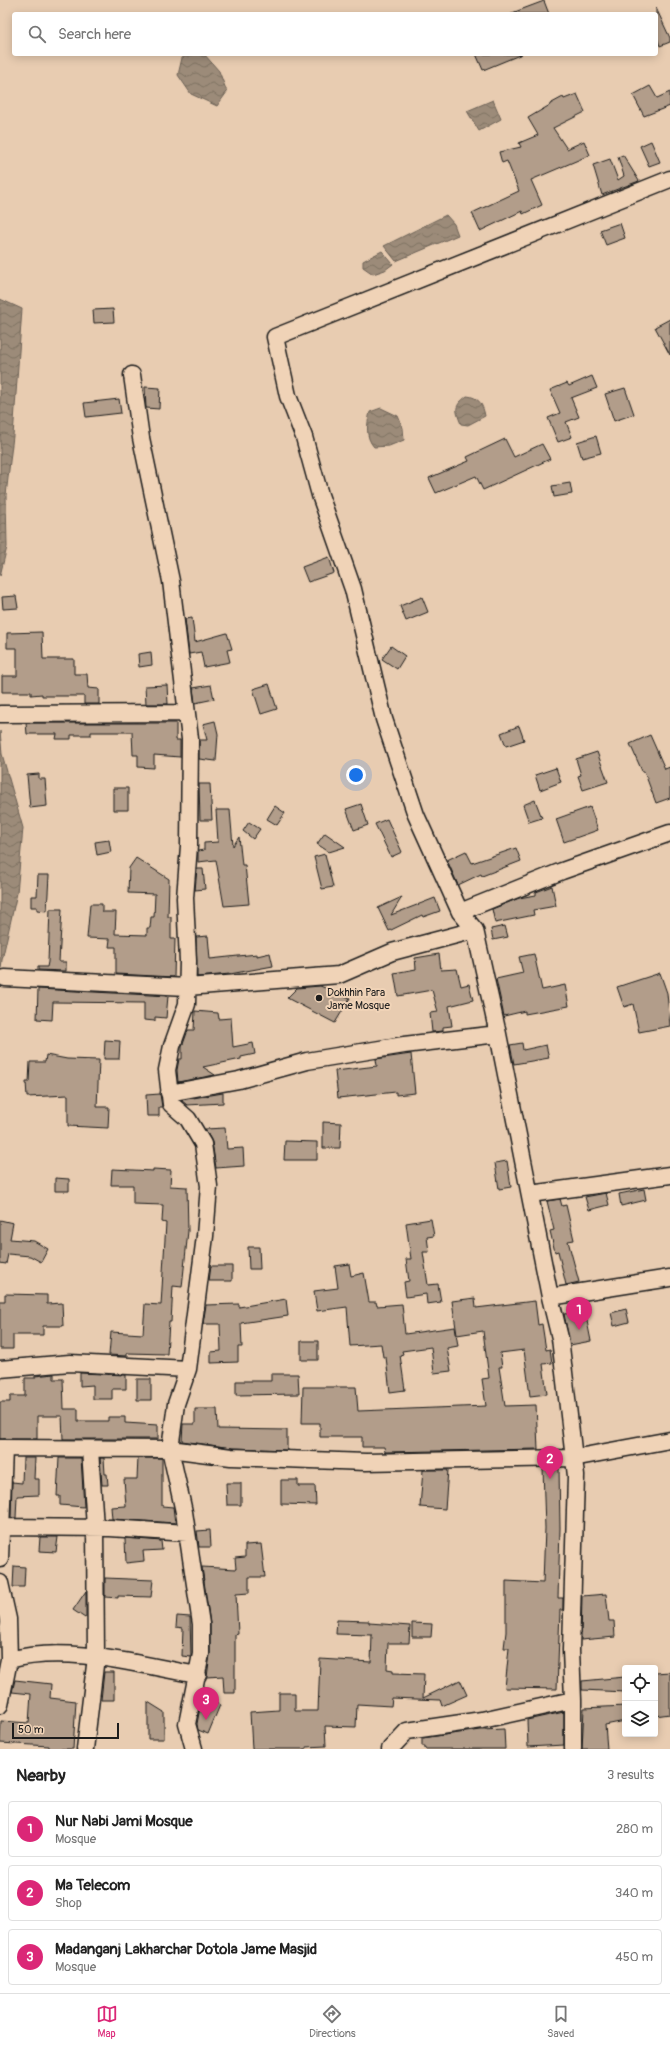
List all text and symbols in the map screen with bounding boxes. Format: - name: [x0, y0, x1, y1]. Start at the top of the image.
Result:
- search box: [12, 12, 658, 56]
- icon: search: [26, 23, 48, 45]
- text: Search here: [58, 25, 131, 44]
- your location: [346, 765, 366, 785]
- place label: Dokhhin Para Jame Mosque: [327, 986, 390, 1012]
- marker: Dokhhin Para Jame Mosque: [314, 993, 324, 1003]
- pin: 1: [566, 1297, 592, 1330]
- pin: 2: [537, 1446, 563, 1479]
- map controls: [622, 1665, 658, 1737]
- button: locate: [622, 1665, 658, 1701]
- pin: 3: [193, 1687, 219, 1720]
- button: layers: [622, 1701, 658, 1737]
- scale bar: [12, 1721, 119, 1740]
- text: 50 m: [18, 1723, 44, 1736]
- text: Nearby: [16, 1765, 65, 1786]
- text: 3 results: [607, 1767, 654, 1783]
- text: Nur Nabi Jami Mosque: [55, 1812, 193, 1831]
- text: 1: [27, 1821, 33, 1837]
- text: 280 m: [616, 1821, 653, 1837]
- text: Mosque: [55, 1831, 96, 1847]
- text: Ma Telecom: [55, 1876, 130, 1895]
- text: 2: [26, 1885, 34, 1901]
- text: 340 m: [615, 1885, 653, 1901]
- text: Shop: [55, 1895, 82, 1911]
- text: Madanganj Lakharchar Dotola Jame Masjid: [55, 1940, 317, 1959]
- text: 3: [26, 1949, 34, 1965]
- text: 450 m: [615, 1949, 653, 1965]
- text: Mosque: [55, 1959, 96, 1975]
- tab: Map: [96, 2003, 118, 2040]
- tab: Directions: [309, 2003, 356, 2040]
- tab: Saved: [547, 2003, 574, 2040]

